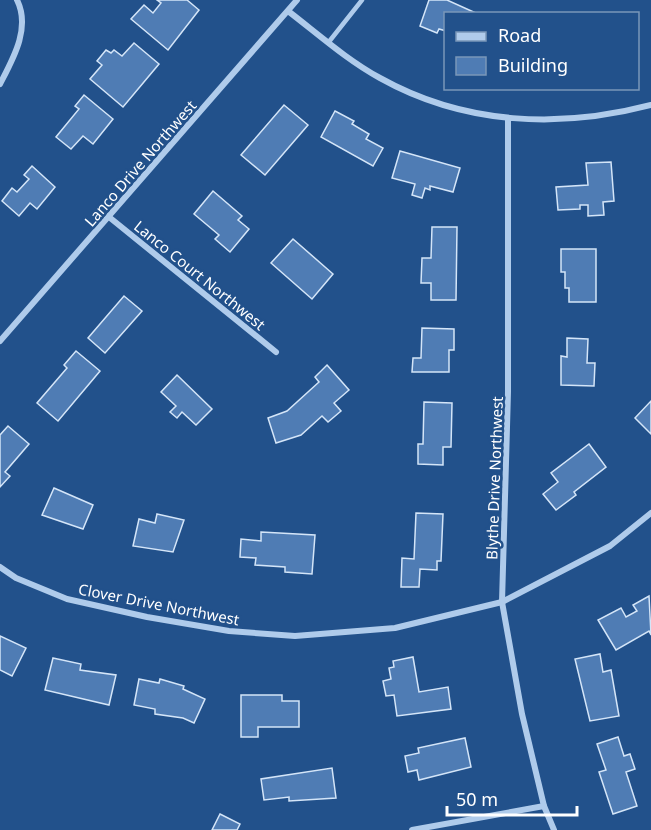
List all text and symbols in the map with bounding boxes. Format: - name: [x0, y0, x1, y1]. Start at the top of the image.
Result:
- legend: [444, 12, 639, 90]
- text: Road: [498, 23, 541, 47]
- text: Building: [498, 53, 568, 77]
- street label: Lanco Drive Northwest: [80, 95, 201, 230]
- street label: Lanco Court Northwest: [130, 216, 270, 335]
- street label: Blythe Drive Northwest: [481, 395, 507, 560]
- street label: Clover Drive Northwest: [77, 579, 242, 630]
- scale bar: [447, 779, 578, 817]
- text: 50 m: [456, 787, 498, 811]

